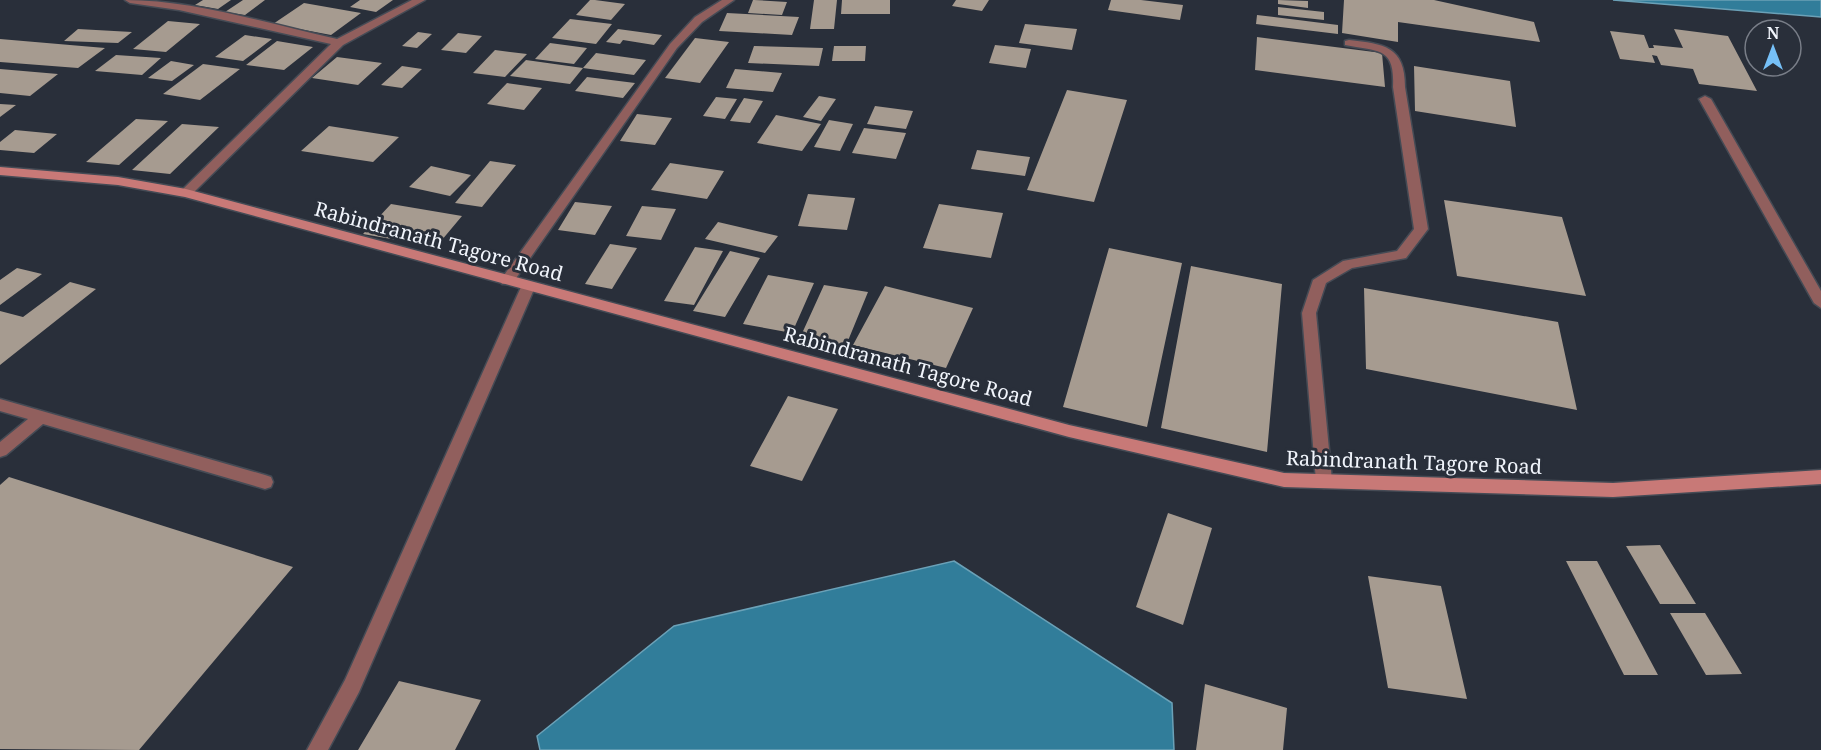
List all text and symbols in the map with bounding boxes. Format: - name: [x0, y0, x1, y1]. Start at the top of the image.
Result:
- north arrow: [1743, 18, 1803, 78]
- text: N: [1767, 22, 1780, 44]
- street label: Rabindranath Tagore Road: [312, 195, 566, 287]
- street label: Rabindranath Tagore Road: [781, 320, 1035, 412]
- street label: Rabindranath Tagore Road: [1285, 444, 1543, 480]

